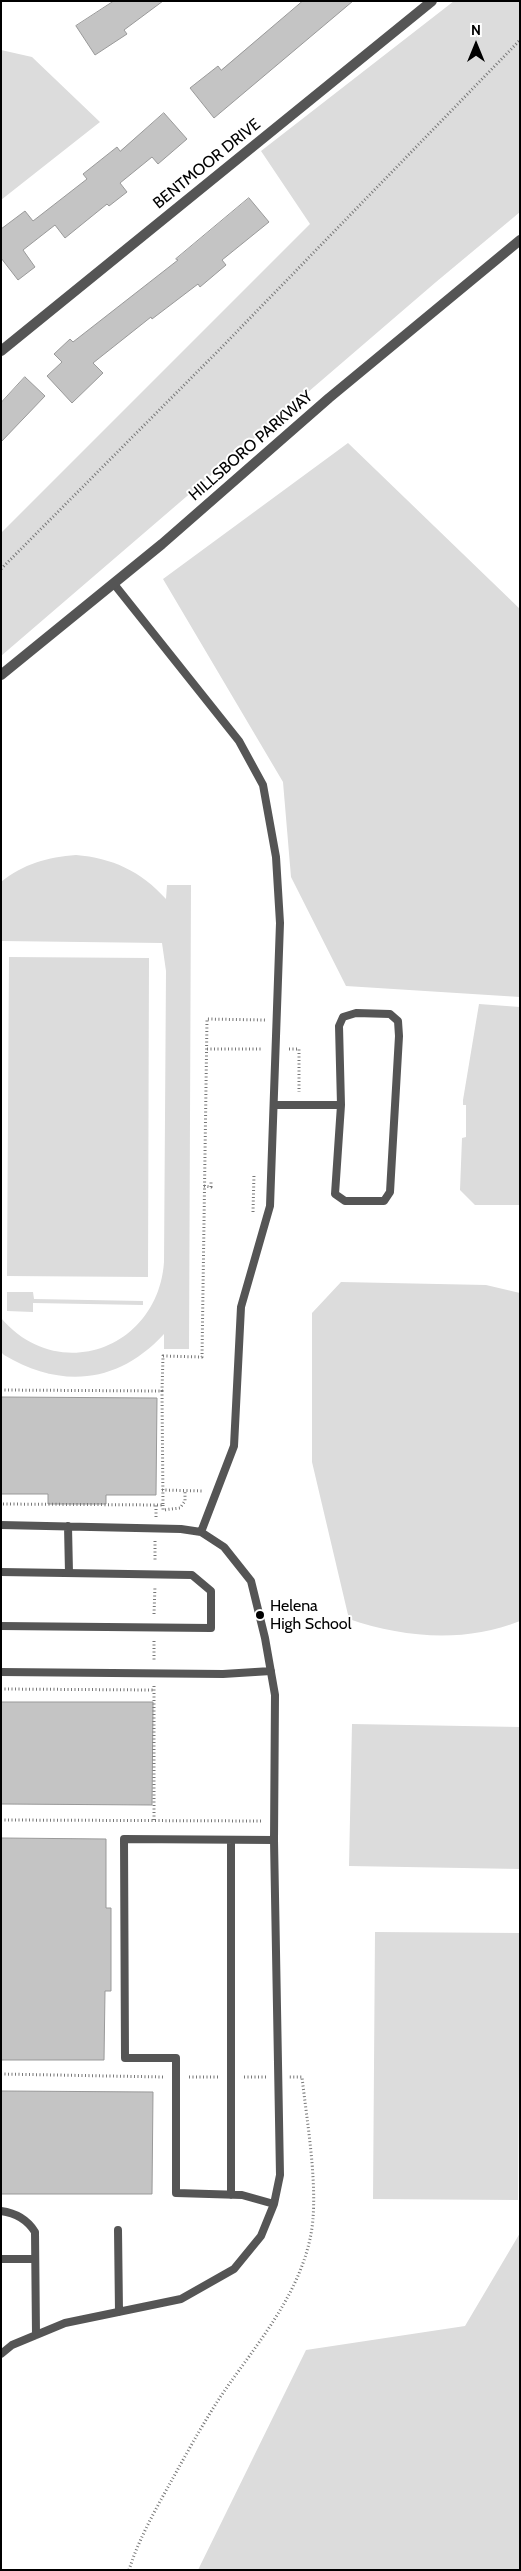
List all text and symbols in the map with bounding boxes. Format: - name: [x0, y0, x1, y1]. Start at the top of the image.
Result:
- north arrow: [451, 20, 501, 70]
- text: N: [471, 21, 481, 39]
- street label: BENTMOOR DRIVE: [149, 115, 265, 213]
- street label: HILLSBORO PARKWAY: [185, 387, 317, 505]
- place label: Helena High School: [270, 1596, 351, 1634]
- marker: Helena High School: [254, 1609, 266, 1621]

